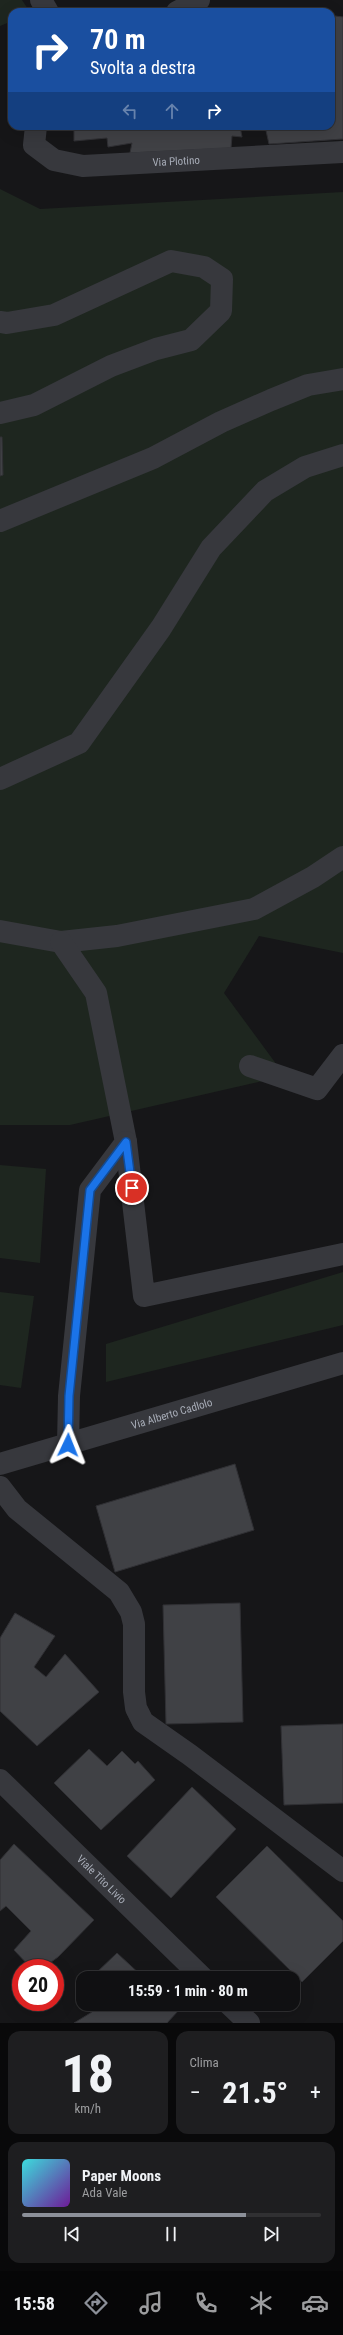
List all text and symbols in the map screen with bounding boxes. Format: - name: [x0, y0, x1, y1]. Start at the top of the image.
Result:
- text: 70 m: [90, 23, 146, 56]
- icon: right: [24, 24, 76, 76]
- text: Svolta a destra: [90, 57, 196, 78]
- icon: left: [119, 100, 141, 122]
- icon: ahead: [161, 100, 183, 122]
- icon: right: [203, 100, 225, 122]
- street label: Via Plotino: [152, 154, 201, 169]
- pin: [115, 1171, 149, 1205]
- icon: arrive: [121, 1177, 143, 1199]
- street label: Via Alberto Cadlolo: [130, 1396, 214, 1432]
- position arrow: [47, 1424, 89, 1466]
- street label: Viale Tito Livio: [74, 1853, 129, 1907]
- speed limit sign: 20: [12, 1959, 64, 2011]
- text: 15:59 · 1 min · 80 m: [128, 1982, 248, 2000]
- text: 18: [61, 2044, 114, 2105]
- text: Clima: [190, 2055, 219, 2070]
- text: 21.5°: [222, 2075, 288, 2110]
- text: −: [190, 2080, 201, 2105]
- text: +: [310, 2080, 321, 2105]
- text: km/h: [74, 2101, 101, 2116]
- text: Paper Moons: [82, 2167, 161, 2185]
- text: Ada Vale: [82, 2185, 127, 2200]
- icon: previous: [61, 2223, 83, 2245]
- icon: pause: [160, 2223, 182, 2245]
- icon: next: [260, 2223, 282, 2245]
- icon: directions: [82, 2289, 110, 2317]
- icon: music: [137, 2289, 165, 2317]
- icon: phone: [192, 2289, 220, 2317]
- icon: climate: [247, 2289, 275, 2317]
- icon: car: [301, 2289, 329, 2317]
- text: 15:58: [13, 2293, 55, 2314]

